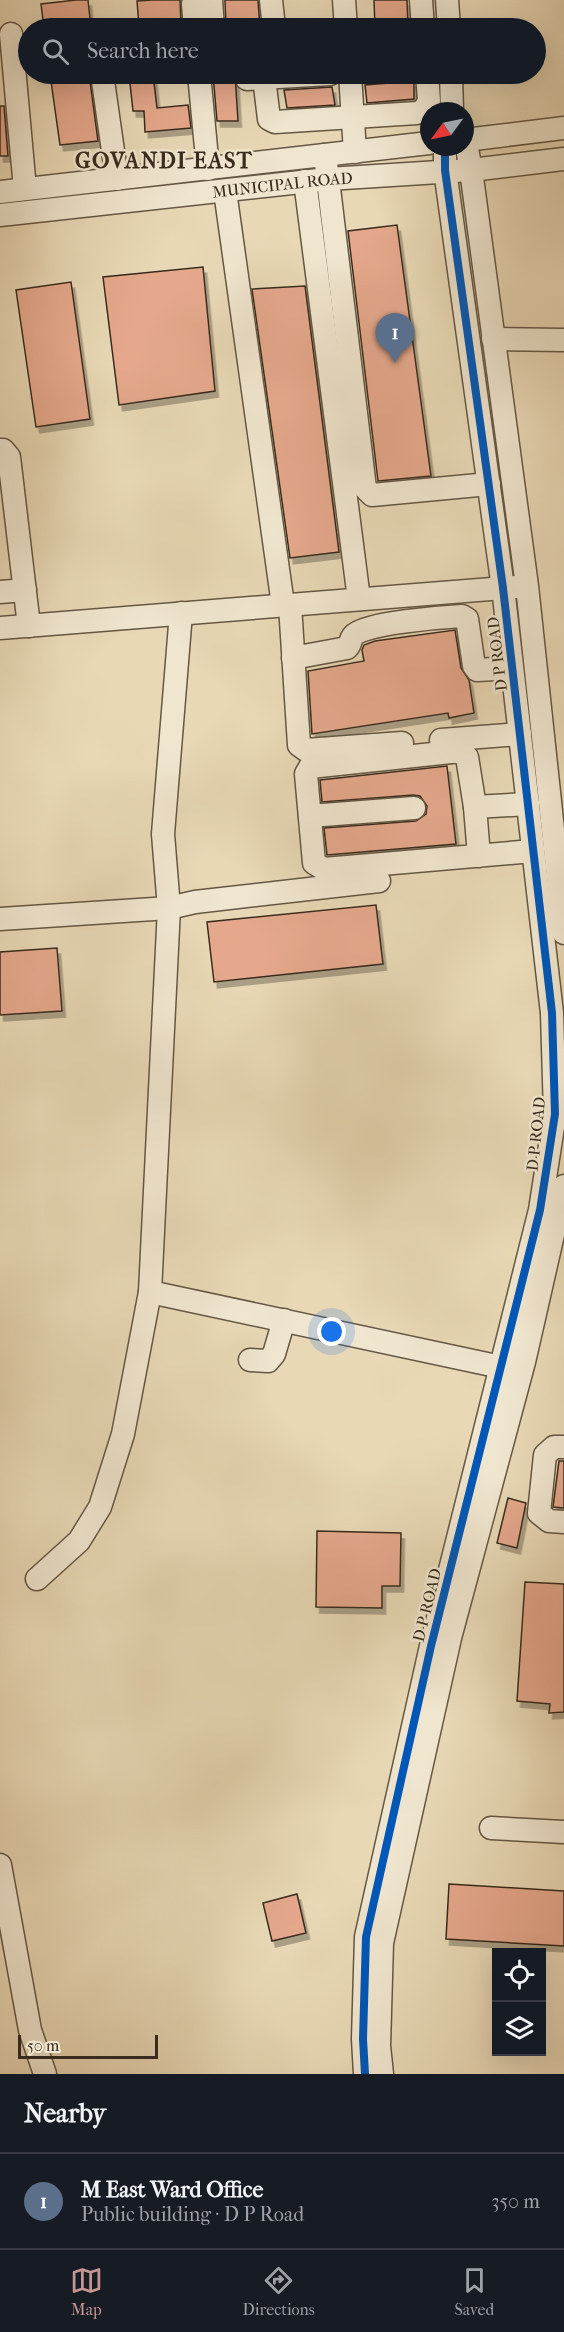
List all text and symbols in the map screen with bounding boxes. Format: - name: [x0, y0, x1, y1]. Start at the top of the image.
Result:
- search box: [18, 18, 546, 84]
- icon: search: [39, 35, 72, 68]
- text: Search here: [87, 38, 199, 64]
- north arrow: [420, 102, 474, 156]
- district label: GOVANDI EAST: [75, 148, 253, 174]
- street label: MUNICIPAL ROAD: [211, 168, 353, 201]
- pin: 1: [376, 314, 414, 363]
- street label: D P ROAD: [483, 616, 511, 692]
- street label: D P ROAD: [523, 1096, 549, 1172]
- your location: [317, 1317, 346, 1346]
- street label: D P ROAD: [409, 1566, 445, 1644]
- map controls: [492, 1948, 546, 2056]
- button: locate: [492, 1948, 546, 2002]
- button: layers: [492, 2002, 546, 2056]
- scale bar: [18, 2032, 158, 2060]
- text: 50 m: [27, 2036, 59, 2055]
- text: Nearby: [24, 2098, 106, 2129]
- text: M East Ward Office: [81, 2177, 263, 2203]
- text: 1: [40, 2190, 47, 2213]
- text: 350 m: [491, 2190, 540, 2213]
- text: Public building · D P Road: [81, 2203, 304, 2226]
- tab: Map: [70, 2264, 103, 2319]
- tab: Directions: [243, 2264, 315, 2319]
- tab: Saved: [454, 2264, 494, 2319]

